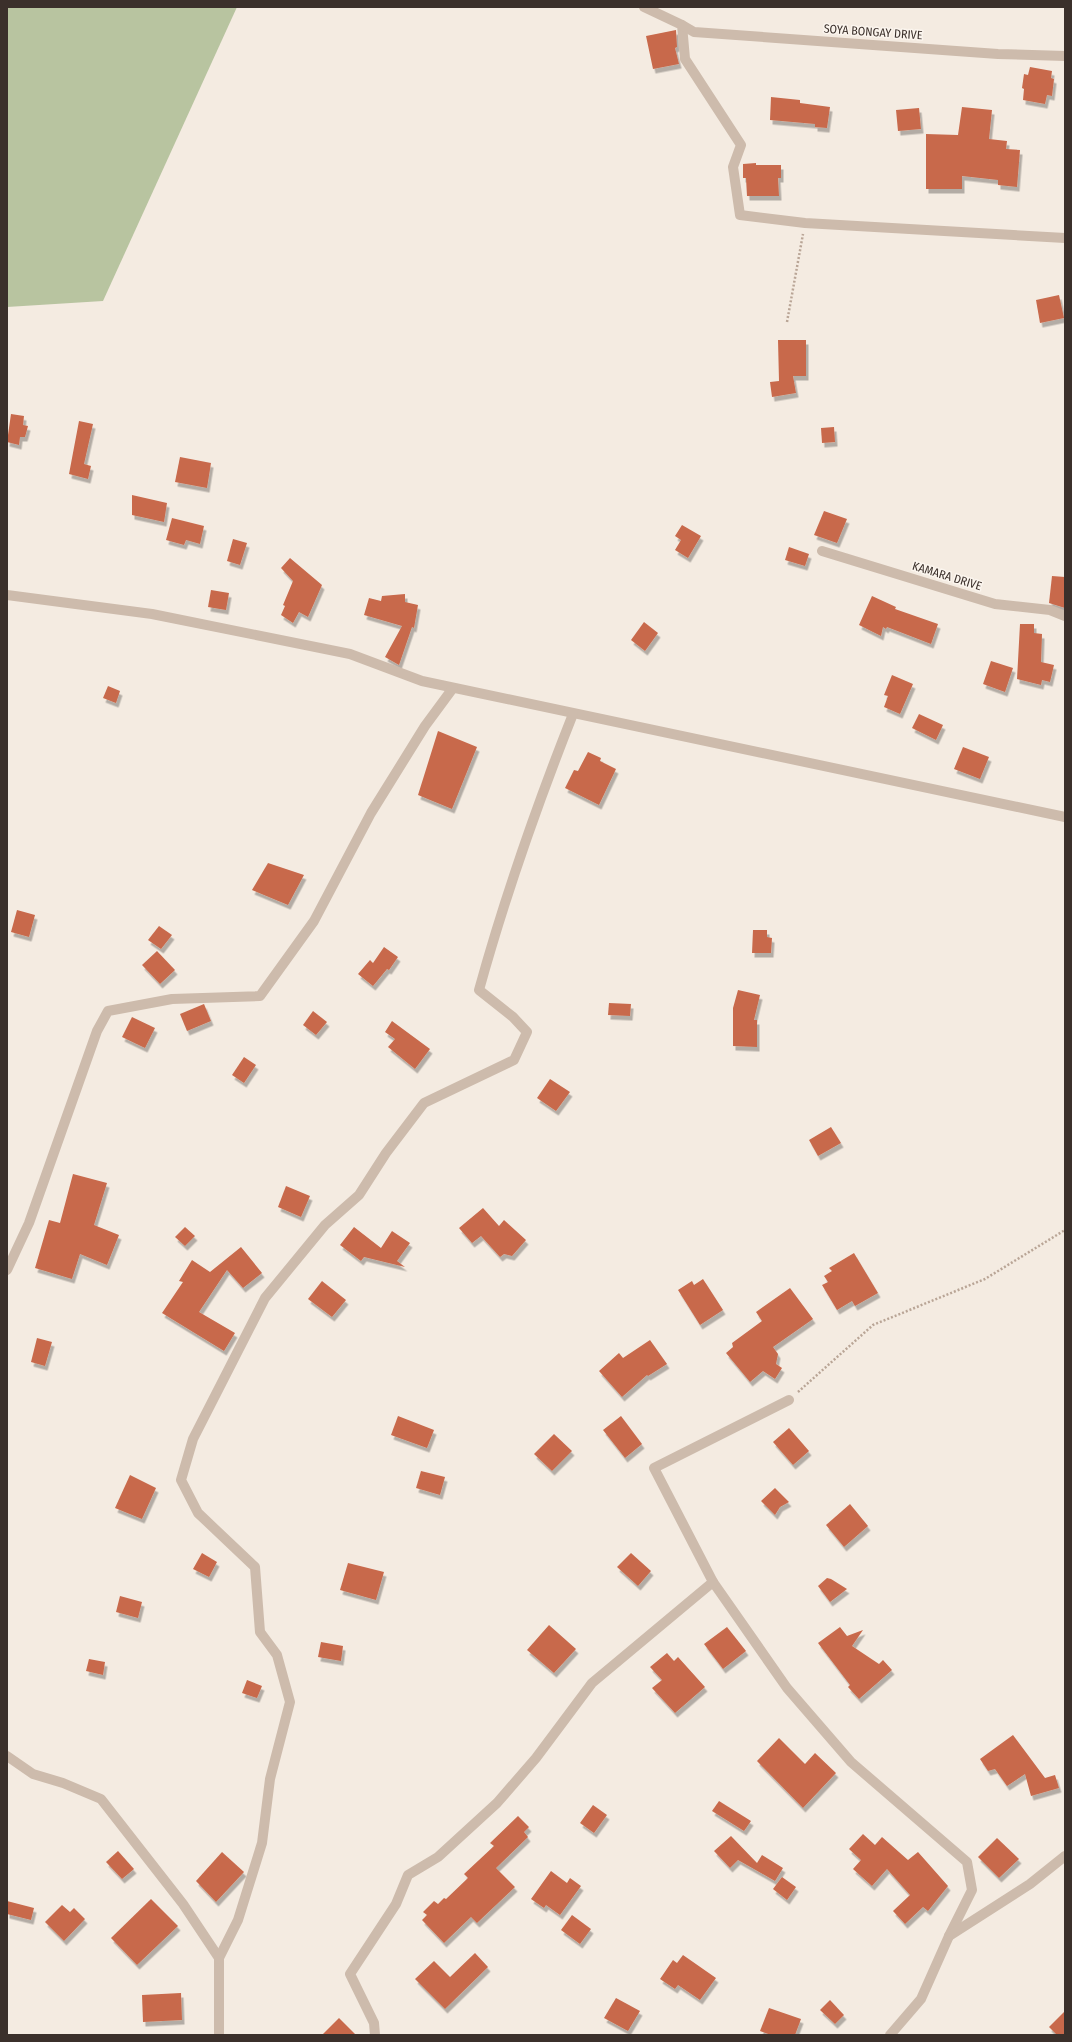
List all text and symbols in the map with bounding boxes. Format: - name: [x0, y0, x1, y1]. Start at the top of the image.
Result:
- street label: SOYA BONGAY DRIVE: [823, 22, 923, 42]
- street label: KAMARA DRIVE: [911, 559, 984, 593]

